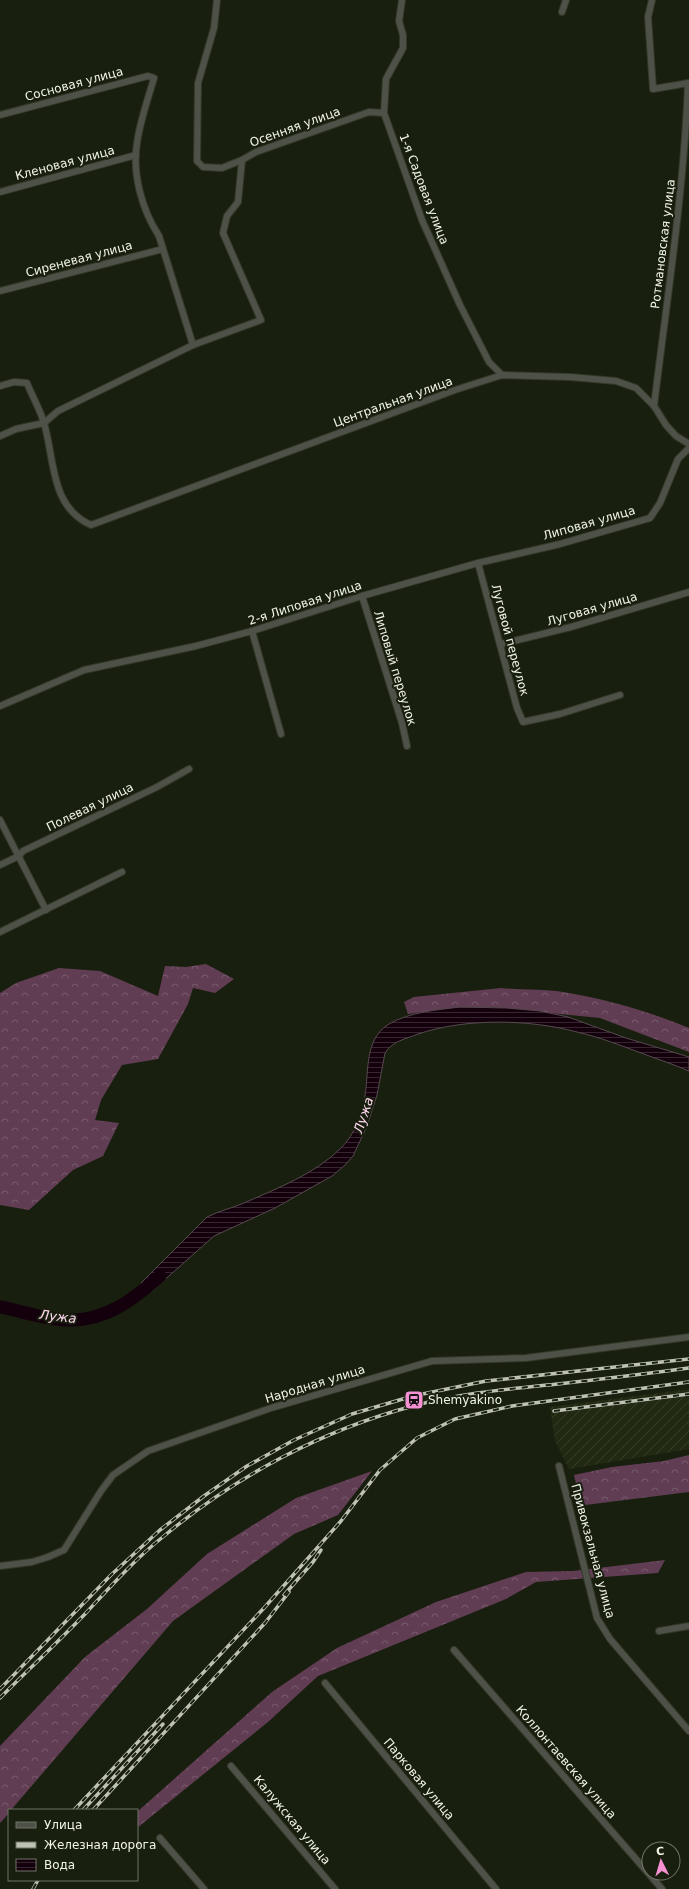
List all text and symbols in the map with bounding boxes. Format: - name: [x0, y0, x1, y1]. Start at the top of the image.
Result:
- street label: Сосновая улица: [23, 64, 125, 104]
- street label: Осенняя улица: [248, 104, 342, 150]
- street label: 1-я Садовая улица: [396, 131, 452, 247]
- street label: Кленовая улица: [14, 143, 116, 183]
- street label: Ротмановская улица: [648, 178, 678, 310]
- street label: Сиреневая улица: [24, 238, 134, 280]
- street label: Центральная улица: [332, 374, 454, 430]
- street label: Липовая улица: [541, 503, 637, 543]
- street label: 2-я Липовая улица: [246, 578, 364, 628]
- street label: Луговой переулок: [488, 582, 532, 698]
- street label: Луговая улица: [545, 589, 639, 629]
- street label: Липовый переулок: [371, 609, 419, 727]
- street label: Полевая улица: [44, 780, 136, 834]
- water label: Лужа: [350, 1095, 376, 1136]
- water label: Лужа: [38, 1307, 77, 1326]
- street label: Народная улица: [263, 1362, 367, 1406]
- station icon: Shemyakino: [403, 1389, 425, 1411]
- place label: Shemyakino: [428, 1393, 502, 1407]
- street label: Привокзальная улица: [568, 1482, 618, 1620]
- street label: Коллонтаевская улица: [513, 1702, 619, 1822]
- street label: Парковая улица: [381, 1735, 457, 1823]
- street label: Калужская улица: [251, 1773, 333, 1867]
- legend: [8, 1809, 138, 1881]
- text: Улица: [44, 1818, 82, 1832]
- text: Железная дорога: [44, 1838, 156, 1852]
- north arrow: [641, 1841, 681, 1881]
- text: С: [656, 1845, 665, 1858]
- text: Вода: [44, 1858, 75, 1872]

